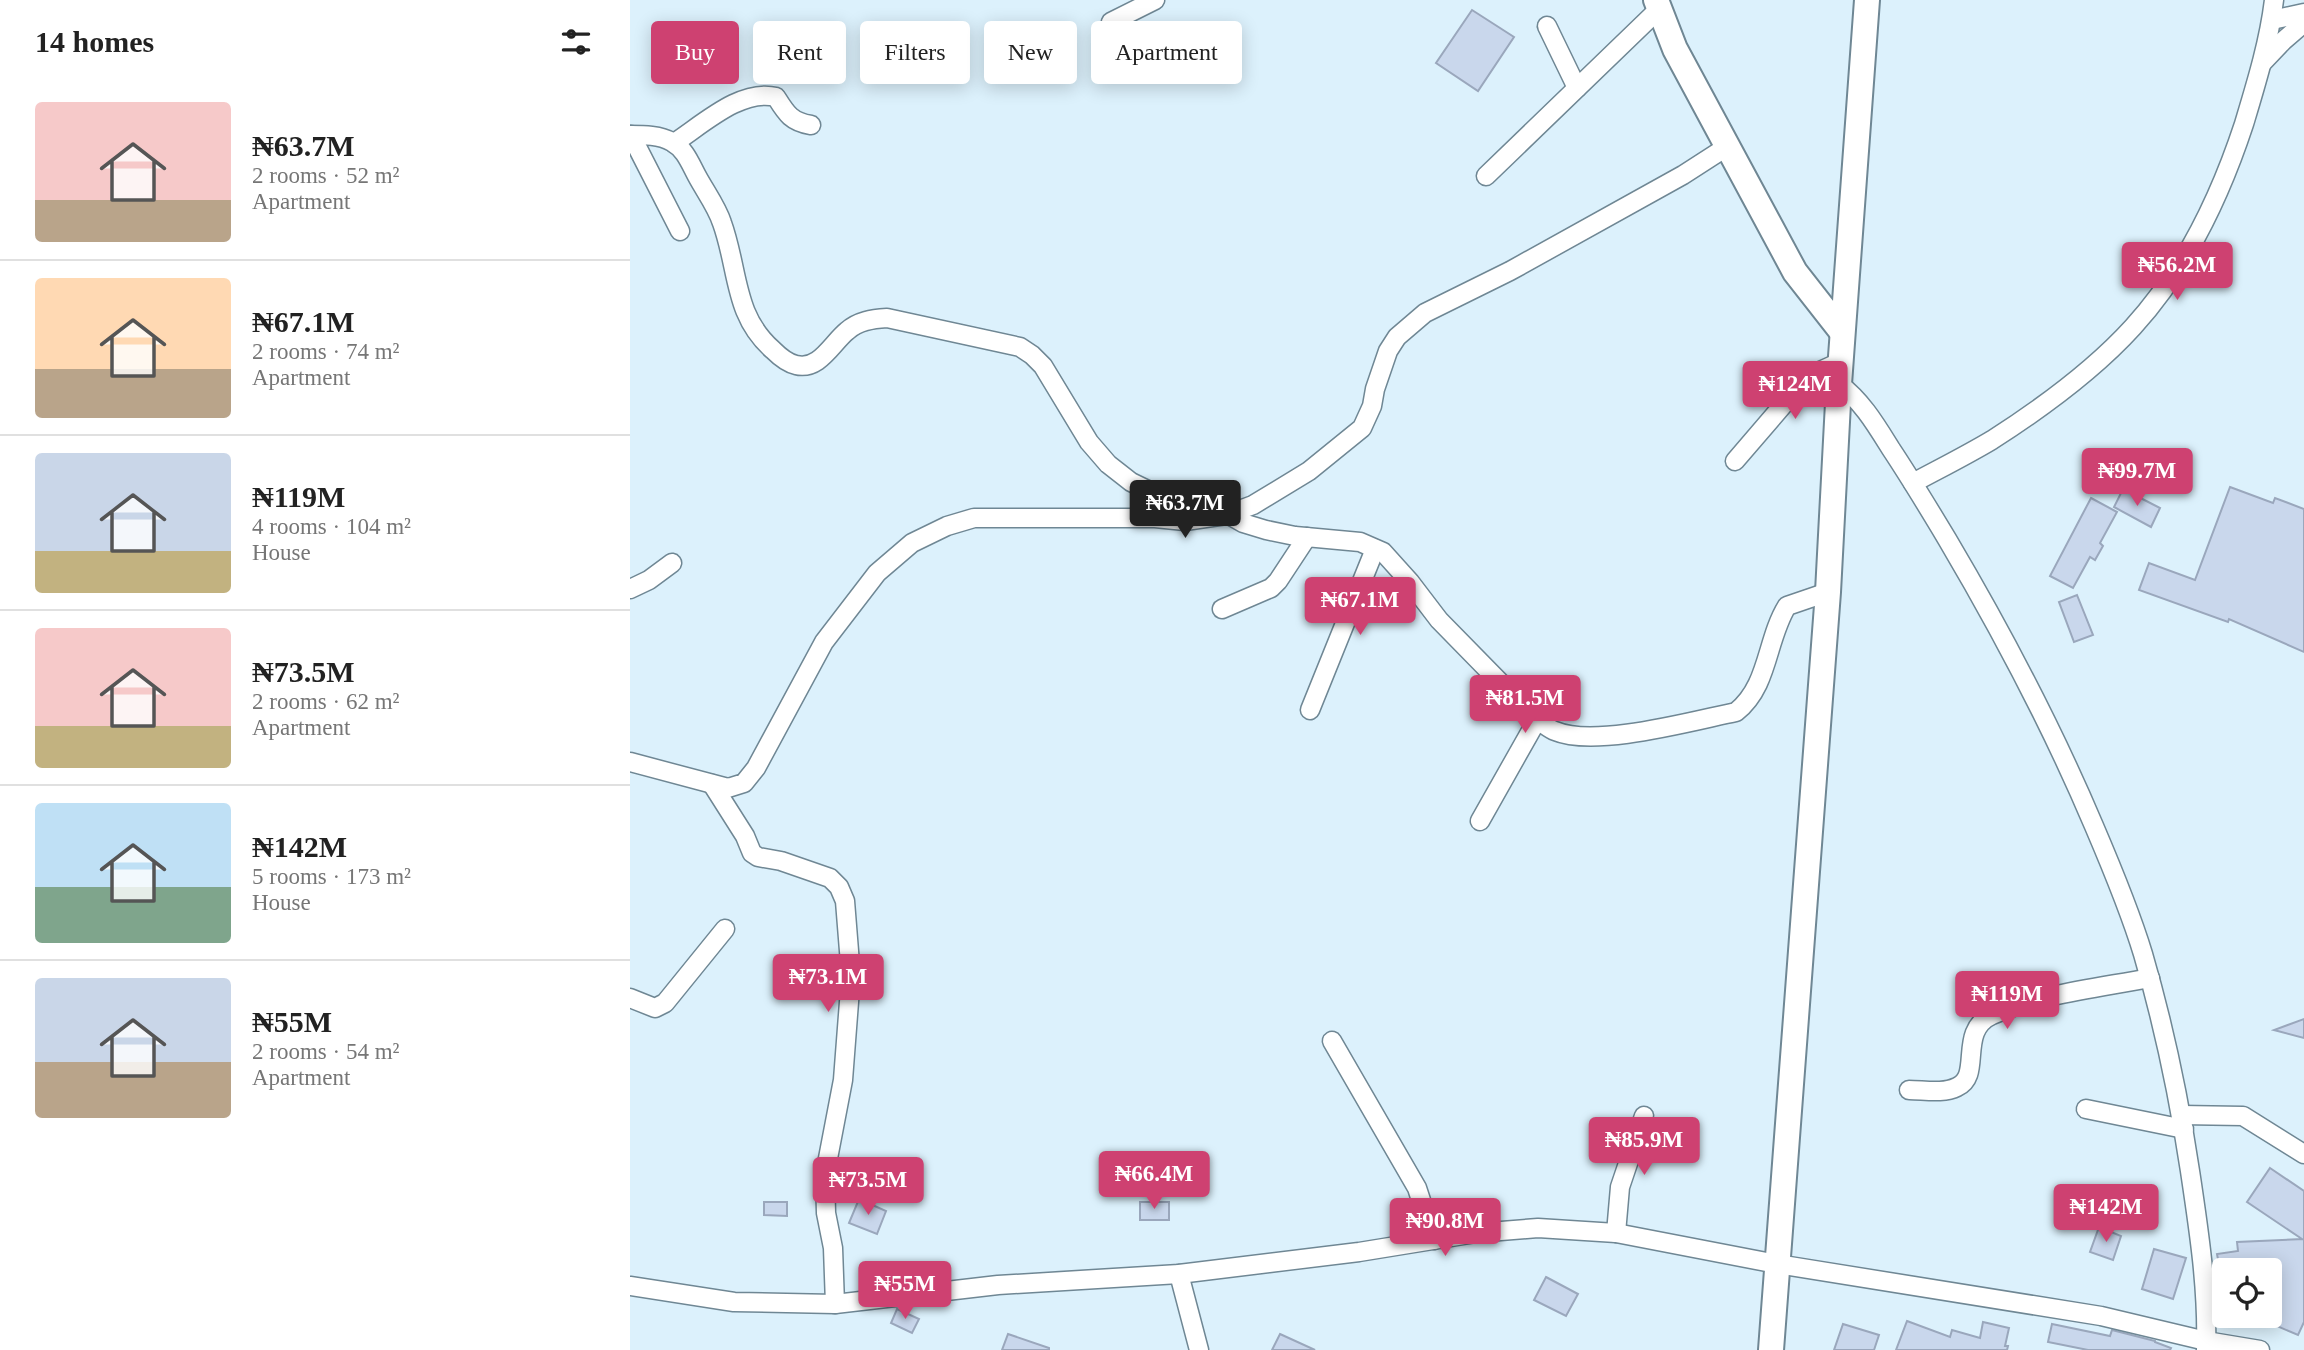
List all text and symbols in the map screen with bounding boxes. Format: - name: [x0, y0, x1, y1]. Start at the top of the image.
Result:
- chip: Buy: [651, 21, 739, 84]
- chip: Rent: [753, 21, 846, 84]
- chip: Filters: [860, 21, 970, 84]
- chip: New: [984, 21, 1077, 84]
- chip: Apartment: [1091, 21, 1242, 84]
- icon: filters: [557, 23, 595, 61]
- text: 14 homes: [35, 25, 154, 58]
- text: ₦63.7M: [252, 129, 354, 162]
- icon: home: [91, 130, 175, 214]
- text: 2 rooms · 52 m²: [252, 163, 399, 188]
- text: Apartment: [252, 189, 350, 214]
- pin: ₦56.2M: [2120, 243, 2234, 302]
- text: ₦56.2M: [2138, 252, 2216, 277]
- text: ₦67.1M: [252, 305, 354, 338]
- icon: home: [91, 306, 175, 390]
- text: 2 rooms · 74 m²: [252, 339, 399, 364]
- pin: ₦124M: [1746, 362, 1844, 421]
- text: Apartment: [252, 365, 350, 390]
- text: ₦124M: [1759, 371, 1831, 396]
- pin: ₦99.7M: [2080, 448, 2194, 508]
- text: ₦99.7M: [2098, 458, 2176, 483]
- text: ₦119M: [252, 480, 345, 513]
- pin: ₦63.7M: [1128, 480, 1242, 540]
- icon: home: [91, 481, 175, 565]
- text: ₦63.7M: [1146, 490, 1224, 515]
- text: 4 rooms · 104 m²: [252, 514, 411, 539]
- text: House: [252, 540, 311, 565]
- pin: ₦67.1M: [1303, 578, 1417, 637]
- text: ₦67.1M: [1321, 587, 1399, 612]
- text: ₦73.5M: [252, 655, 354, 688]
- icon: home: [91, 656, 175, 740]
- pin: ₦81.5M: [1468, 676, 1582, 735]
- text: ₦81.5M: [1486, 685, 1564, 710]
- text: 2 rooms · 62 m²: [252, 689, 399, 714]
- text: Apartment: [252, 715, 350, 740]
- text: ₦142M: [252, 830, 347, 863]
- icon: home: [91, 831, 175, 915]
- text: 5 rooms · 173 m²: [252, 864, 411, 889]
- text: House: [252, 890, 311, 915]
- pin: ₦73.1M: [771, 954, 885, 1014]
- text: ₦73.1M: [789, 964, 867, 989]
- pin: ₦119M: [1958, 972, 2056, 1031]
- text: ₦119M: [1971, 981, 2043, 1006]
- text: ₦55M: [252, 1005, 332, 1038]
- icon: home: [91, 1006, 175, 1090]
- text: 2 rooms · 54 m²: [252, 1039, 399, 1064]
- text: Apartment: [252, 1065, 350, 1090]
- pin: ₦85.9M: [1587, 1118, 1701, 1177]
- text: ₦85.9M: [1605, 1127, 1683, 1152]
- pin: ₦66.4M: [1097, 1152, 1211, 1211]
- pin: ₦73.5M: [811, 1158, 925, 1217]
- text: ₦66.4M: [1115, 1161, 1193, 1186]
- text: ₦73.5M: [829, 1167, 907, 1192]
- pin: ₦142M: [2057, 1184, 2155, 1244]
- text: ₦142M: [2070, 1194, 2142, 1219]
- pin: ₦90.8M: [1388, 1198, 1502, 1258]
- text: ₦90.8M: [1406, 1208, 1484, 1233]
- map controls: [2212, 1258, 2282, 1328]
- button: locate: [2212, 1258, 2282, 1328]
- pin: ₦55M: [864, 1262, 946, 1321]
- text: ₦55M: [874, 1271, 936, 1296]

